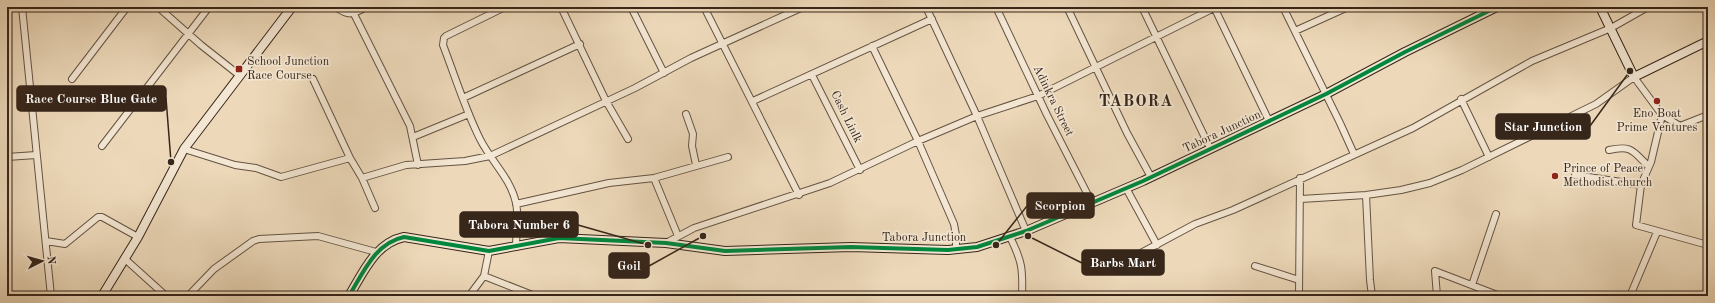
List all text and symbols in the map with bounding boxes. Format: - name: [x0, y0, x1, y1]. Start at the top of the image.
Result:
- place label: School Junction Race Course: [247, 56, 330, 82]
- marker: School Junction Race Course: [234, 64, 244, 74]
- street label: Adinkra Street: [1031, 64, 1075, 138]
- callout: Race Course Blue Gate: [17, 86, 166, 111]
- street label: Cash Linlk: [828, 89, 864, 145]
- text: Race Course Blue Gate: [25, 93, 157, 106]
- district label: TABORA: [1099, 94, 1173, 110]
- marker: Eno Boat Prime Ventures: [1652, 96, 1662, 106]
- street label: Tabora Junction: [1181, 108, 1263, 155]
- place label: Eno Boat Prime Ventures: [1616, 108, 1698, 134]
- callout: Star Junction: [1496, 114, 1590, 139]
- text: Star Junction: [1504, 121, 1582, 134]
- place label: Prince of Peace Methodist church: [1563, 163, 1653, 189]
- marker: Prince of Peace Methodist church: [1550, 171, 1560, 181]
- callout: Scorpion: [1027, 193, 1094, 218]
- text: Scorpion: [1034, 200, 1086, 213]
- callout: Tabora Number 6: [460, 212, 578, 237]
- text: Tabora Number 6: [468, 219, 570, 232]
- street label: Tabora Junction: [882, 232, 967, 244]
- north arrow: [22, 241, 62, 281]
- callout: Barbs Mart: [1082, 250, 1164, 275]
- callout: Goil: [609, 253, 649, 278]
- text: N: [45, 255, 56, 265]
- text: Barbs Mart: [1090, 257, 1156, 270]
- text: Goil: [617, 260, 641, 273]

